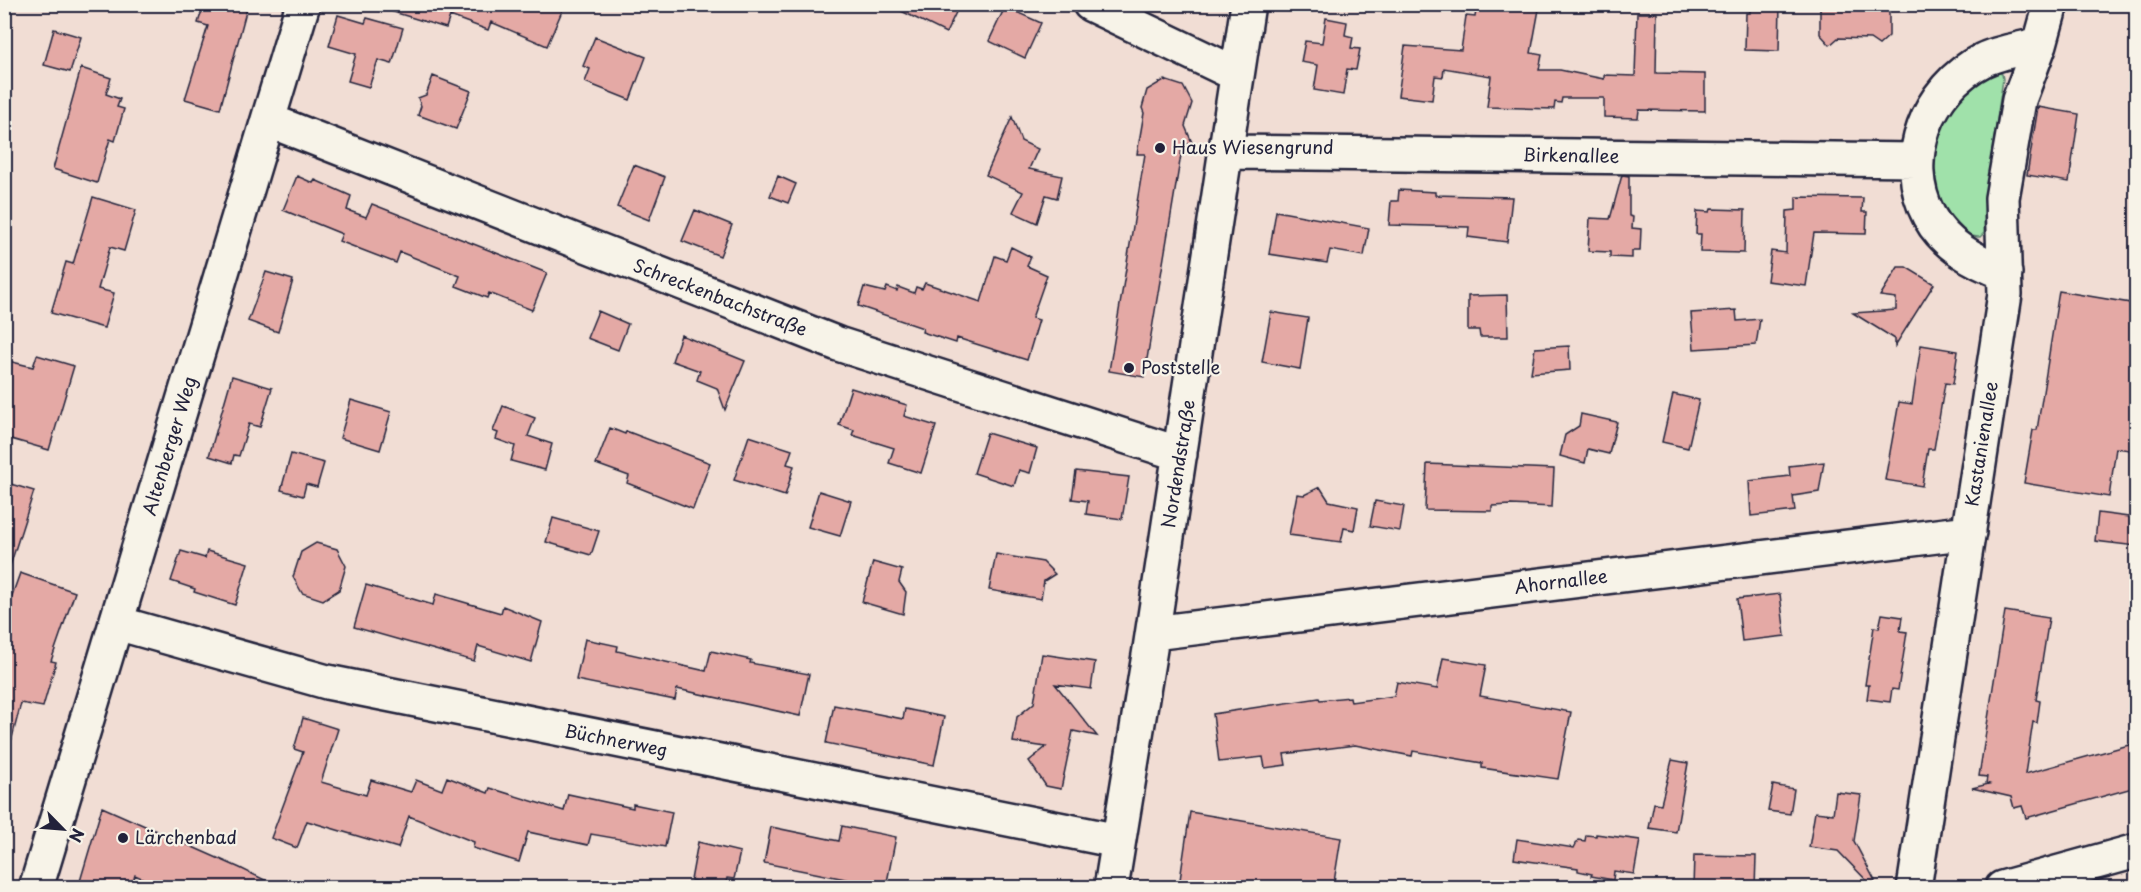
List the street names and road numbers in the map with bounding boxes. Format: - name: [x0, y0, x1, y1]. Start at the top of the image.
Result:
- street label: Birkenallee: [1522, 140, 1620, 169]
- street label: Schreckenbachstraße: [630, 251, 811, 342]
- street label: Altenberger Weg: [135, 373, 203, 518]
- street label: Kastanienallee: [1957, 379, 2004, 508]
- street label: Nordendstraße: [1154, 397, 1201, 530]
- street label: Ahornallee: [1513, 561, 1609, 600]
- street label: Büchnerweg: [562, 716, 670, 763]

